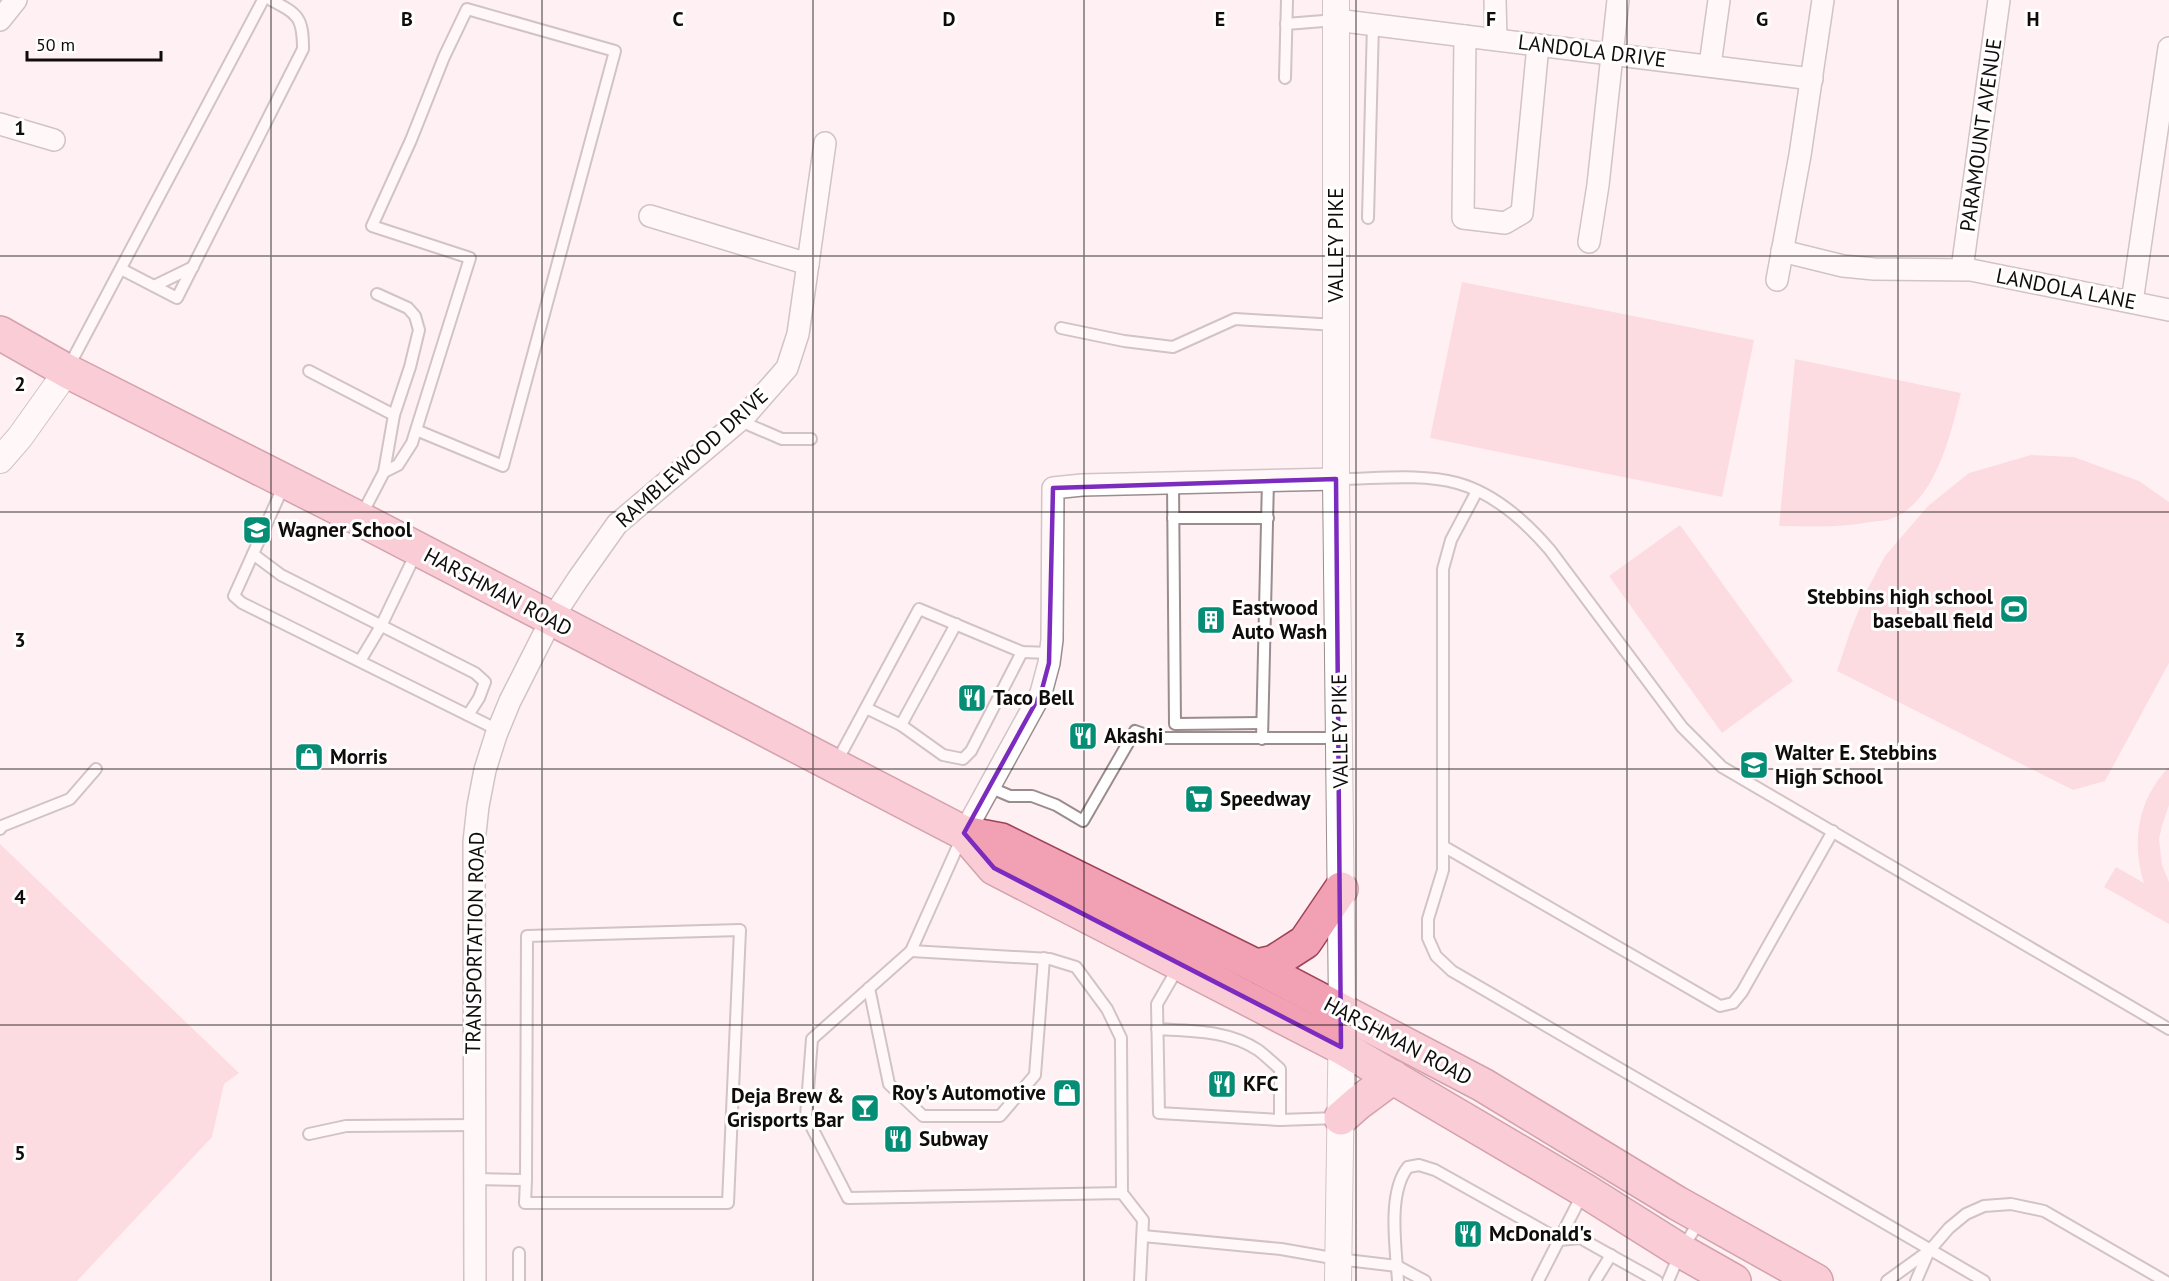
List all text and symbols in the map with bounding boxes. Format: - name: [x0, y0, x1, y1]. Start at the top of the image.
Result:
- text: B: [401, 6, 413, 32]
- text: C: [672, 6, 684, 32]
- text: D: [943, 6, 956, 32]
- text: E: [1215, 6, 1225, 32]
- text: F: [1486, 6, 1496, 32]
- text: G: [1756, 6, 1768, 32]
- text: H: [2026, 6, 2040, 32]
- scale bar: [27, 24, 160, 62]
- street label: LANDOLA DRIVE: [1516, 28, 1668, 73]
- text: 50 m: [36, 33, 75, 56]
- street label: PARAMOUNT AVENUE: [1954, 36, 2007, 233]
- text: 1: [14, 115, 26, 141]
- street label: VALLEY PIKE: [1322, 188, 1349, 303]
- street label: LANDOLA LANE: [1994, 262, 2138, 315]
- text: 2: [14, 371, 26, 397]
- street label: RAMBLEWOOD DRIVE: [610, 382, 773, 533]
- school or university icon: Wagner School: [241, 514, 273, 546]
- place label: Wagner School: [278, 516, 413, 543]
- street label: HARSHMAN ROAD: [419, 541, 577, 642]
- place label: Stebbins high school baseball field: [1807, 583, 1994, 634]
- sports icon: Stebbins high school baseball field: [1998, 593, 2030, 625]
- place label: Eastwood Auto Wash: [1232, 594, 1327, 645]
- building icon: Eastwood Auto Wash: [1195, 604, 1227, 636]
- text: 3: [14, 627, 26, 653]
- street label: VALLEY PIKE: [1325, 673, 1354, 790]
- restaurant icon: Taco Bell: [956, 682, 988, 714]
- place label: Taco Bell: [993, 684, 1075, 711]
- restaurant icon: Akashi: [1067, 720, 1099, 752]
- place label: Akashi: [1104, 722, 1163, 749]
- place label: Walter E. Stebbins High School: [1775, 739, 1937, 790]
- shop icon: Morris: [293, 741, 325, 773]
- place label: Morris: [330, 743, 387, 770]
- school or university icon: Walter E. Stebbins High School: [1738, 749, 1770, 781]
- supermarket icon: Speedway: [1183, 783, 1215, 815]
- place label: Speedway: [1220, 785, 1312, 812]
- street label: TRANSPORTATION ROAD: [459, 831, 490, 1054]
- text: 4: [14, 884, 26, 910]
- street label: HARSHMAN ROAD: [1319, 990, 1477, 1091]
- restaurant icon: KFC: [1206, 1068, 1238, 1100]
- place label: KFC: [1243, 1070, 1279, 1097]
- shop icon: Roy's Automotive: [1051, 1077, 1083, 1109]
- place label: Roy's Automotive: [892, 1079, 1046, 1106]
- place label: Deja Brew & Grisports Bar: [727, 1082, 845, 1133]
- bar icon: Deja Brew & Grisports Bar: [849, 1092, 881, 1124]
- restaurant icon: Subway: [882, 1123, 914, 1155]
- place label: Subway: [919, 1125, 989, 1152]
- text: 5: [14, 1140, 26, 1166]
- restaurant icon: McDonald's: [1452, 1218, 1484, 1250]
- place label: McDonald's: [1489, 1220, 1592, 1247]

